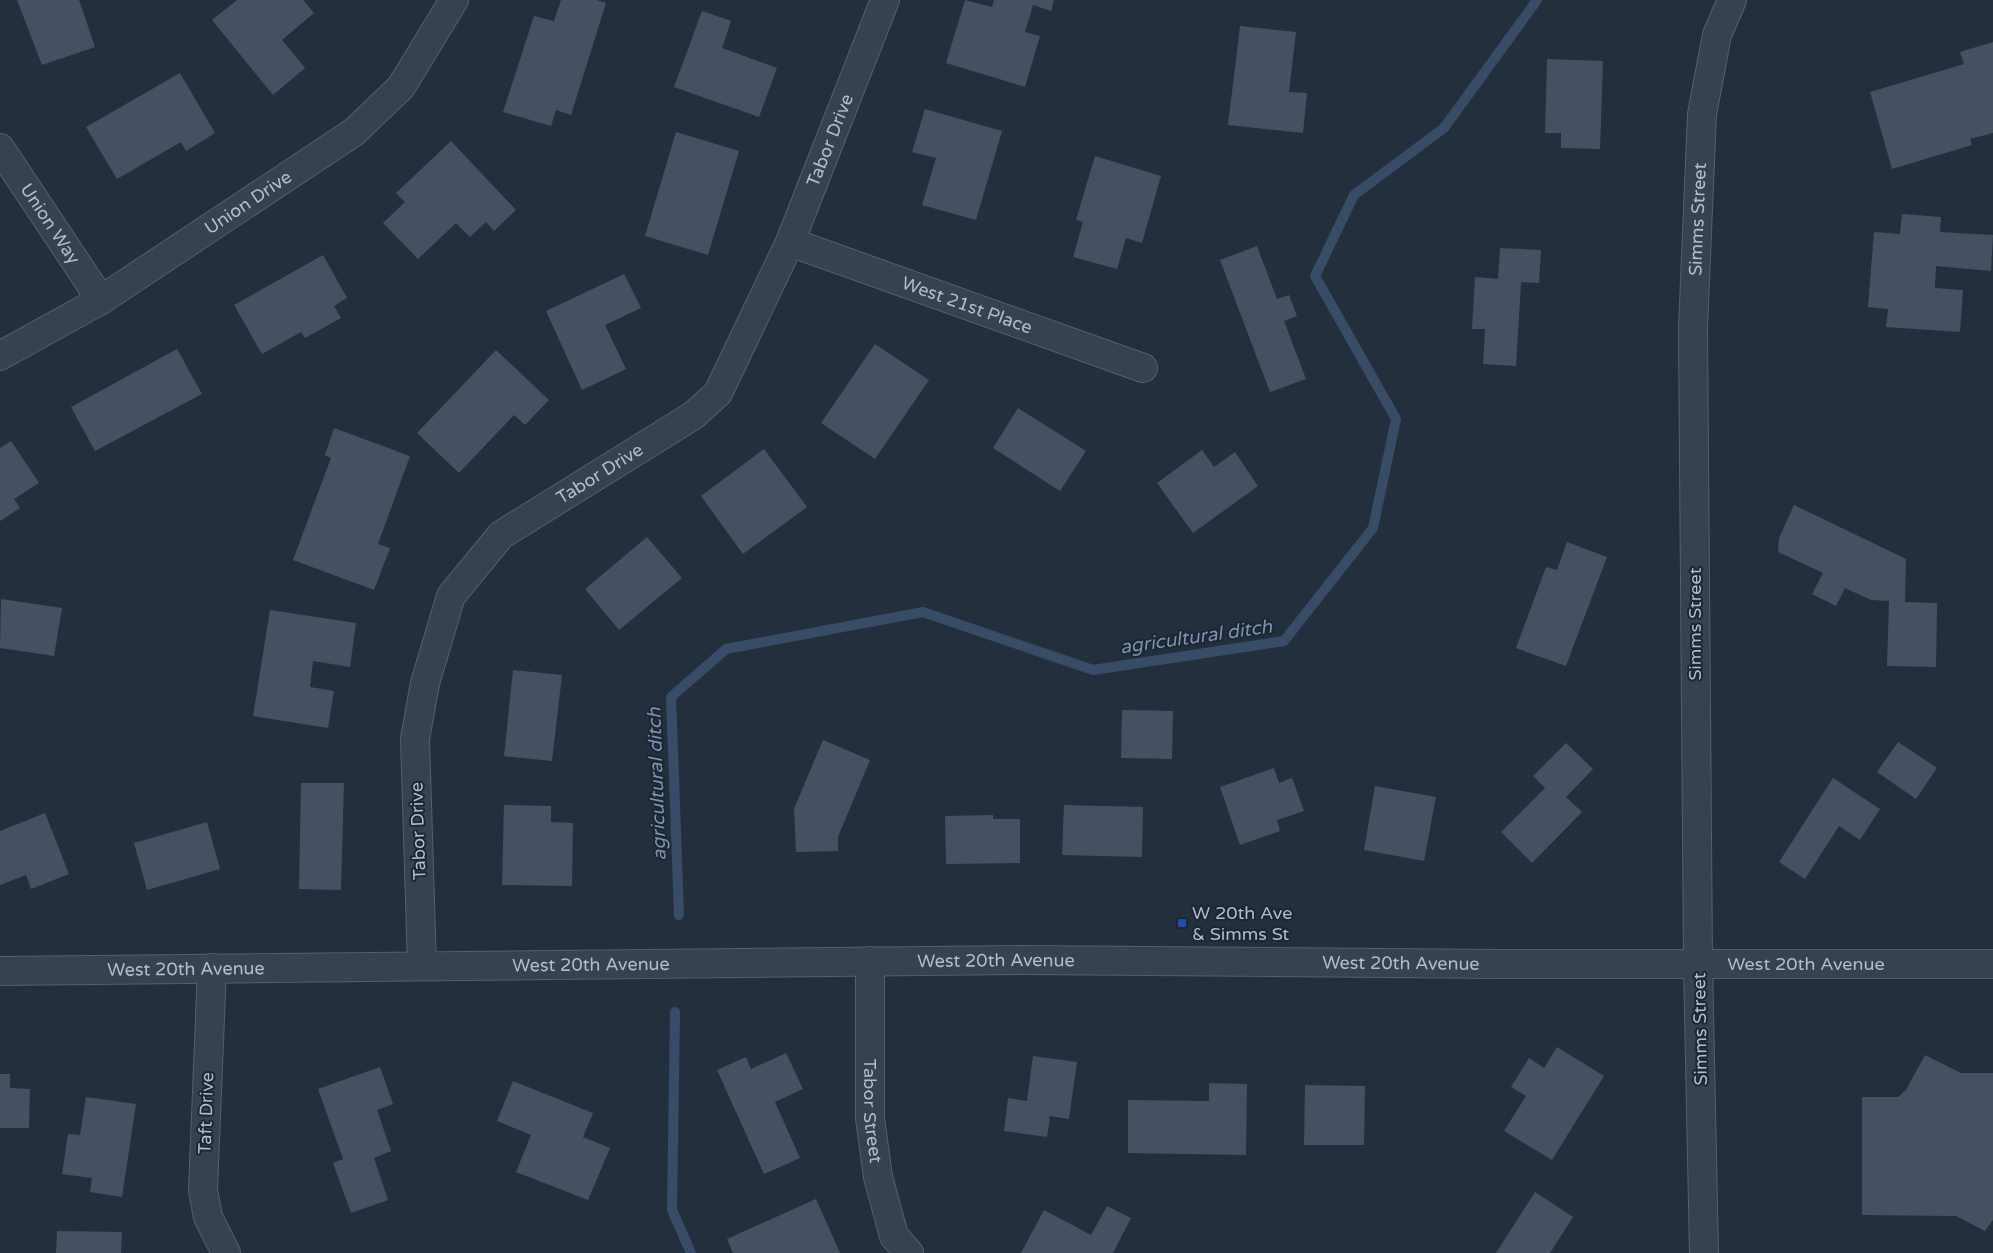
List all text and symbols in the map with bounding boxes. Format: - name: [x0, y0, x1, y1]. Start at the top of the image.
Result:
- street label: Tabor Drive: [802, 91, 858, 190]
- street label: Simms Street: [1684, 162, 1711, 276]
- street label: Union Drive: [200, 166, 296, 239]
- street label: Union Way: [16, 179, 85, 269]
- street label: West 21st Place: [899, 272, 1035, 339]
- street label: Tabor Drive: [552, 438, 647, 509]
- street label: Simms Street: [1684, 567, 1706, 681]
- water label: agricultural ditch: [1119, 615, 1274, 659]
- water label: agricultural ditch: [643, 707, 671, 861]
- street label: Tabor Drive: [405, 782, 431, 880]
- place label: W 20th Ave & Simms St: [1192, 902, 1292, 945]
- marker: W 20th Ave & Simms St: [1176, 917, 1188, 929]
- street label: West 20th Avenue: [917, 949, 1075, 972]
- street label: West 20th Avenue: [1322, 952, 1480, 975]
- street label: West 20th Avenue: [512, 953, 670, 977]
- street label: West 20th Avenue: [1727, 953, 1885, 975]
- street label: West 20th Avenue: [107, 957, 265, 981]
- street label: Simms Street: [1688, 972, 1712, 1086]
- street label: Tabor Street: [859, 1058, 887, 1165]
- street label: Taft Drive: [194, 1072, 218, 1154]

